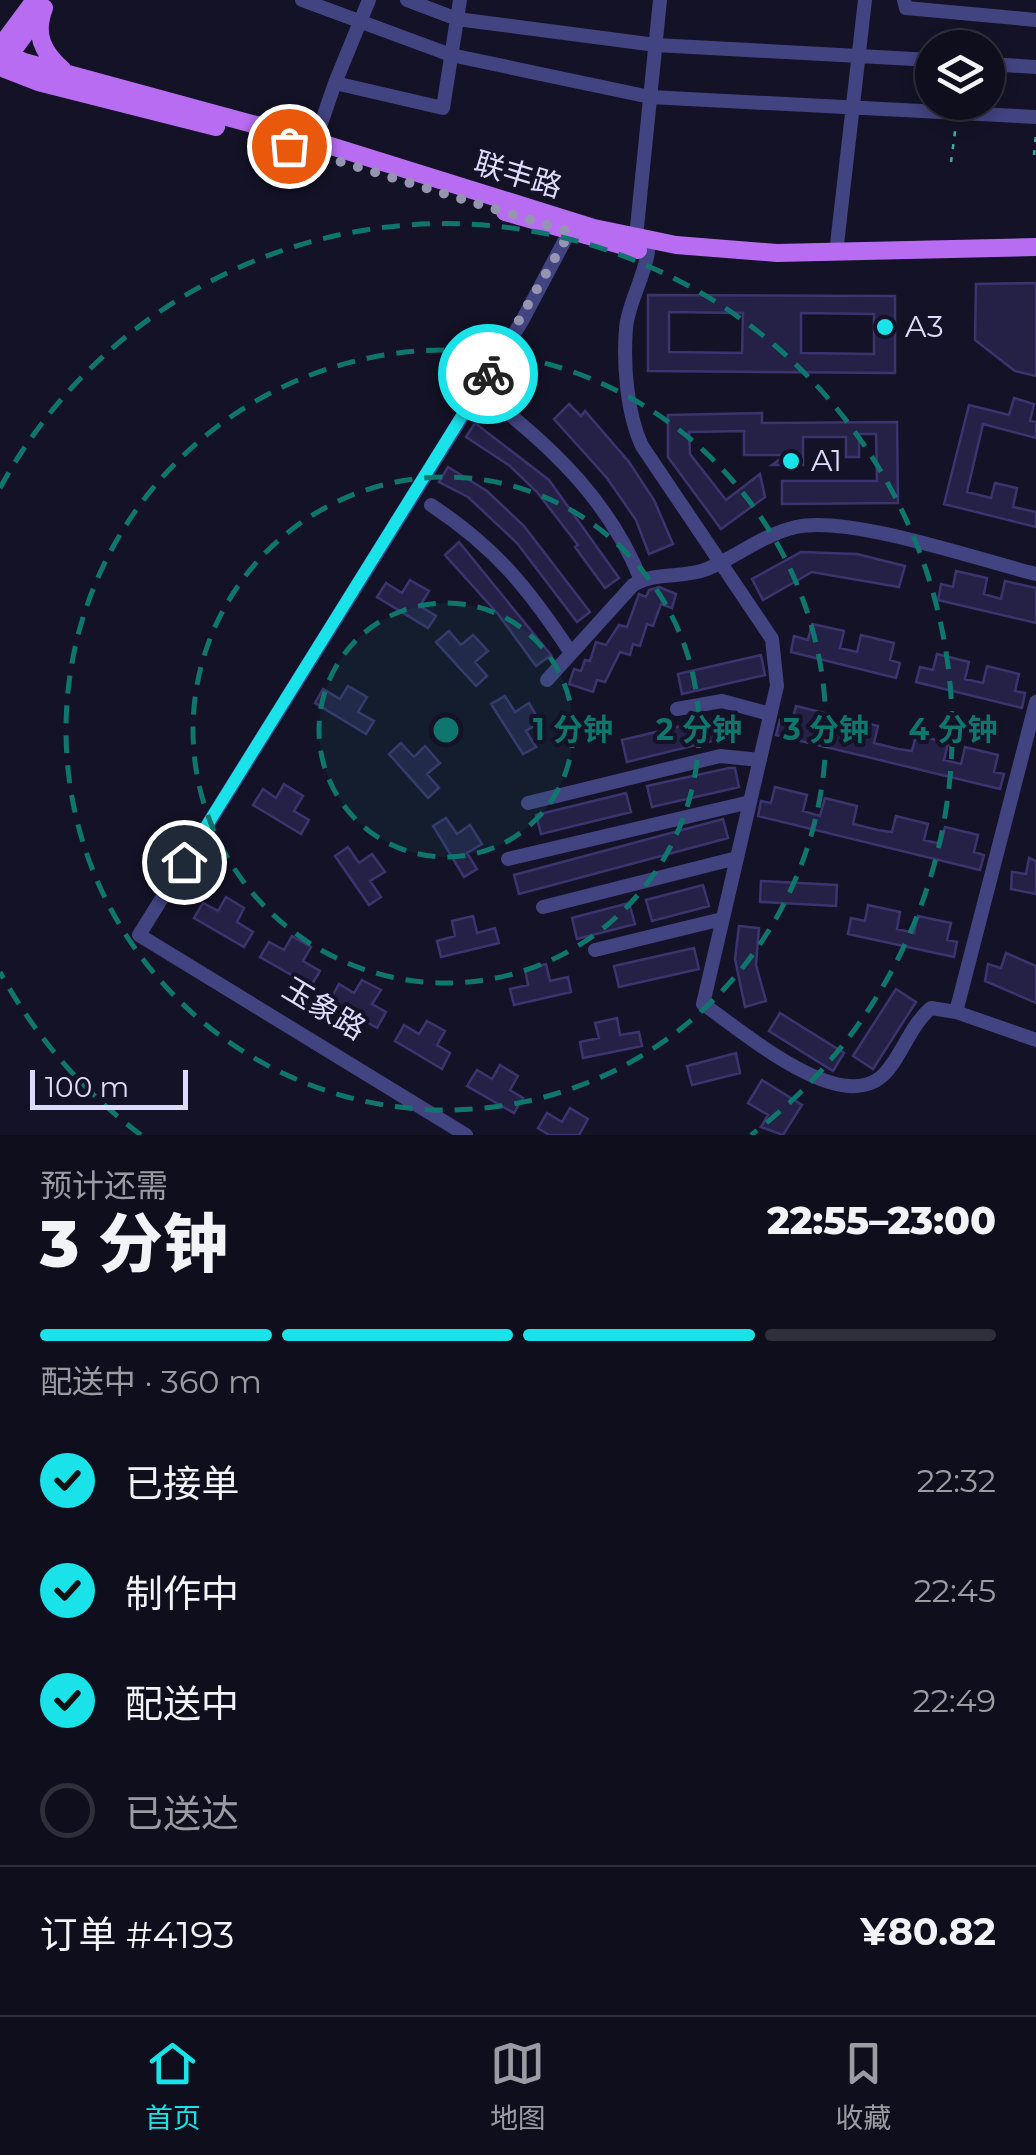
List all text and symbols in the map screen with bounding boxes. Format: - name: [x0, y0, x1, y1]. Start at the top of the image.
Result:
- map controls: [915, 30, 1005, 120]
- button: layers: [915, 30, 1005, 120]
- pin: [247, 104, 332, 189]
- icon: bag: [262, 119, 317, 174]
- street label: 联丰路: [470, 144, 567, 205]
- place label: A3: [905, 308, 944, 345]
- marker: A3: [874, 316, 896, 338]
- courier: [438, 324, 538, 424]
- icon: bike: [461, 347, 516, 402]
- place label: A1: [811, 442, 842, 479]
- marker: A1: [780, 450, 802, 472]
- text: 1 分钟: [533, 711, 613, 748]
- text: 2 分钟: [656, 711, 742, 748]
- text: 3 分钟: [782, 711, 869, 748]
- text: 4 分钟: [908, 711, 998, 748]
- centre of rings: [428, 712, 464, 748]
- pin: [142, 820, 227, 905]
- icon: home: [157, 835, 212, 890]
- street label: 玉象路: [276, 970, 372, 1048]
- scale bar: [30, 1065, 188, 1110]
- text: 100 m: [45, 1070, 129, 1104]
- text: 预计还需: [40, 1166, 168, 1205]
- text: 22:55–23:00: [767, 1197, 996, 1244]
- text: 3 分钟: [40, 1204, 228, 1283]
- text: 配送中 · 360 m: [40, 1362, 262, 1401]
- icon: check: [40, 1453, 95, 1508]
- text: 已接单: [125, 1460, 239, 1507]
- text: 22:32: [917, 1461, 996, 1500]
- icon: check: [40, 1563, 95, 1618]
- text: 制作中: [125, 1570, 239, 1617]
- text: 22:45: [914, 1571, 996, 1610]
- icon: check: [40, 1673, 95, 1728]
- text: 配送中: [125, 1680, 239, 1727]
- text: 22:49: [912, 1681, 996, 1720]
- text: 已送达: [125, 1790, 239, 1837]
- text: ¥80.82: [860, 1908, 996, 1955]
- text: 订单 #4193: [40, 1911, 235, 1958]
- tab: 首页: [145, 2036, 201, 2136]
- tab: 地图: [490, 2036, 546, 2136]
- tab: 收藏: [835, 2036, 891, 2136]

